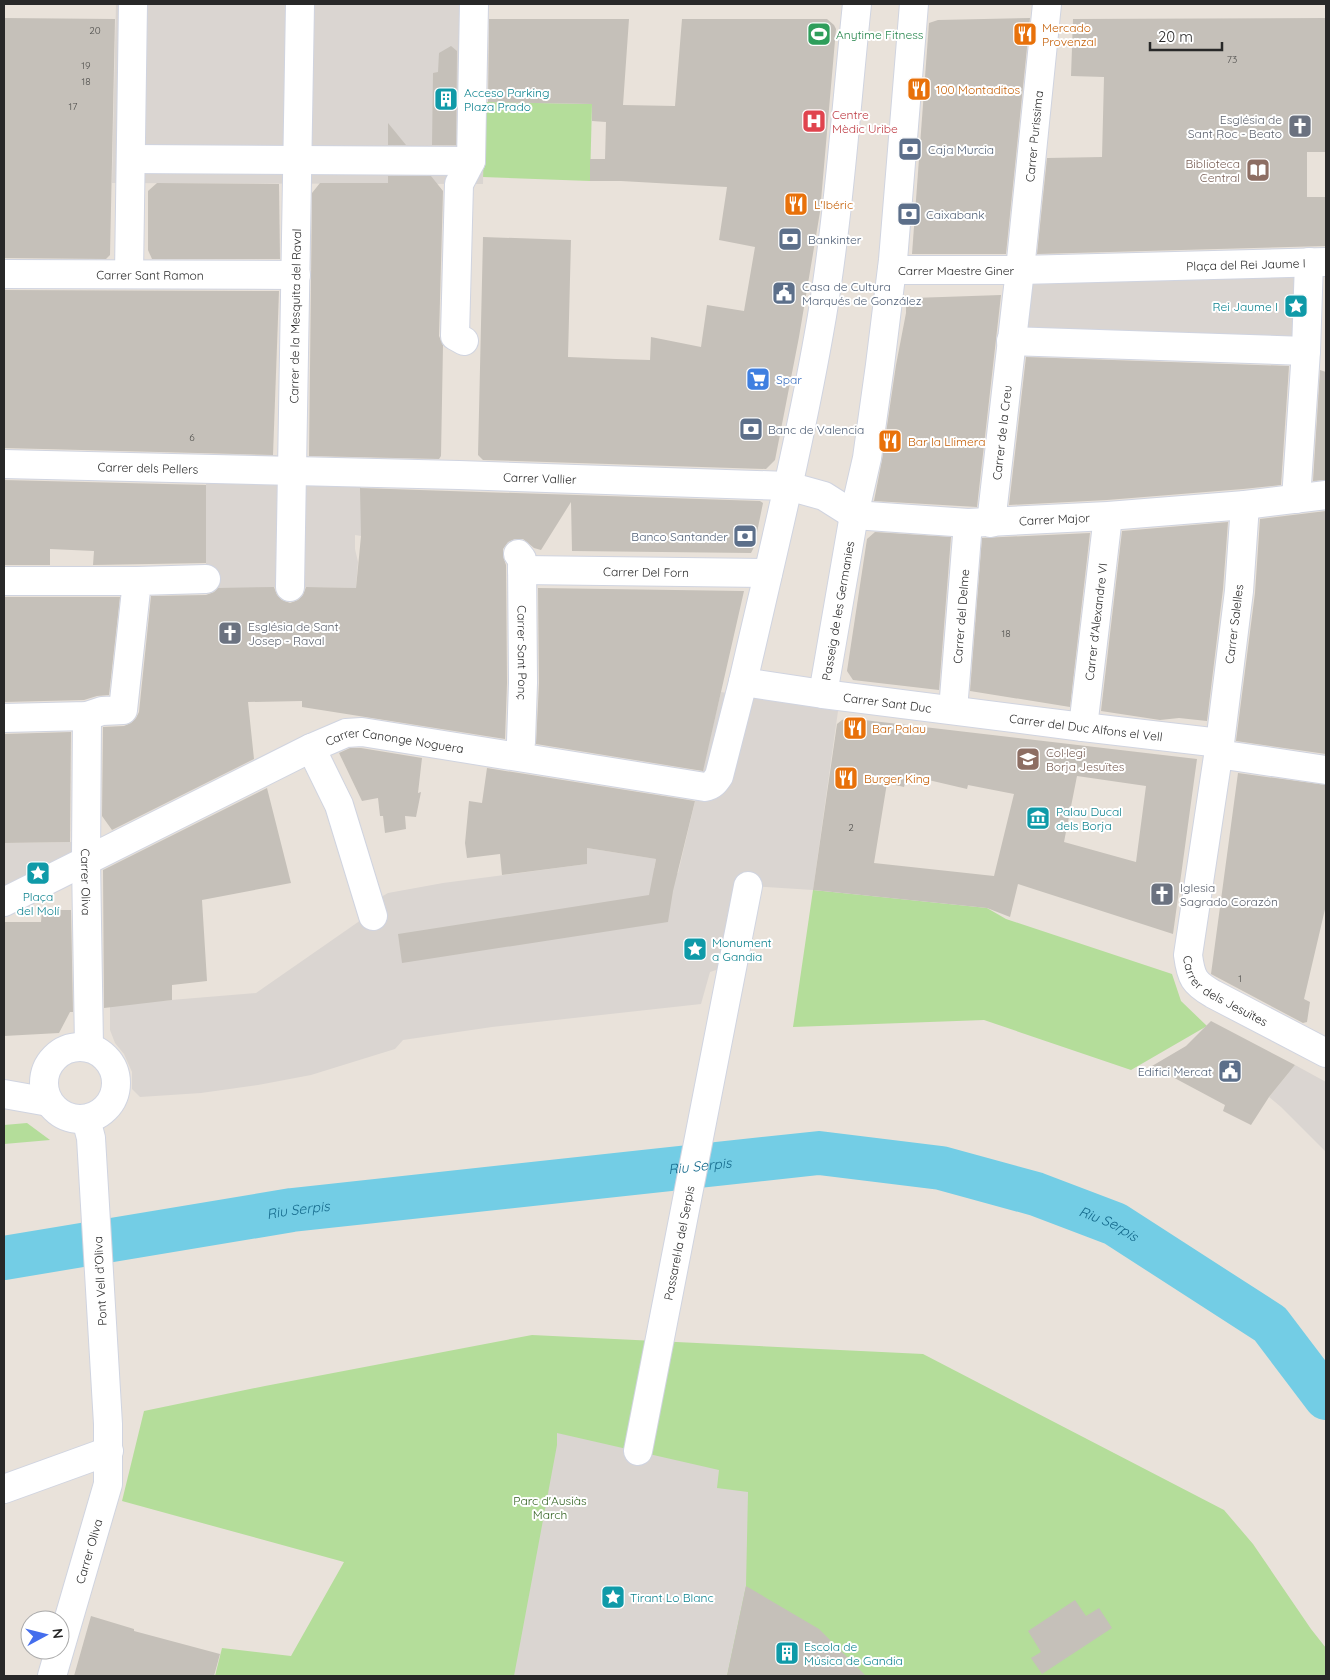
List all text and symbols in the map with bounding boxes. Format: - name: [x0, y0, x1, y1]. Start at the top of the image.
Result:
- place label: Mercado Provenzal: [1042, 20, 1096, 49]
- scale bar: [1150, 20, 1222, 52]
- sports icon: Anytime Fitness: [806, 21, 832, 47]
- restaurant icon: Mercado Provenzal: [1012, 21, 1038, 47]
- house number: 20: [89, 24, 101, 37]
- place label: Anytime Fitness: [836, 27, 924, 42]
- text: 20 m: [1158, 27, 1193, 46]
- house number: 73: [1227, 53, 1237, 66]
- house number: 19: [81, 59, 91, 72]
- house number: 18: [81, 75, 91, 88]
- restaurant icon: 100 Montaditos: [906, 76, 932, 102]
- place label: 100 Montaditos: [936, 82, 1021, 97]
- place label: Acceso Parking Plaza Prado: [464, 85, 550, 114]
- building icon: Acceso Parking Plaza Prado: [433, 86, 459, 112]
- street label: Carrer Purissima: [1021, 90, 1046, 183]
- house number: 17: [69, 100, 77, 113]
- place label: Centre Mèdic Uribe: [832, 107, 898, 136]
- hospital icon: Centre Mèdic Uribe: [801, 108, 827, 134]
- place label: Església de Sant Roc - Beato: [1188, 112, 1282, 141]
- church icon: Església de Sant Roc - Beato: [1287, 113, 1313, 139]
- bank icon: Caja Murcia: [897, 136, 923, 162]
- place label: Caja Murcia: [928, 142, 994, 157]
- place label: Biblioteca Central: [1185, 156, 1240, 185]
- library icon: Biblioteca Central: [1245, 157, 1271, 183]
- restaurant icon: L'Ibéric: [783, 191, 809, 217]
- place label: L'Ibéric: [814, 197, 853, 212]
- bank icon: Caixabank: [896, 201, 922, 227]
- place label: Caixabank: [926, 207, 985, 222]
- bank icon: Bankinter: [777, 226, 803, 252]
- street label: Carrer de la Mesquita del Raval: [286, 228, 304, 404]
- place label: Bankinter: [808, 232, 862, 247]
- street label: Plaça del Rei Jaume I: [1186, 255, 1306, 273]
- street label: Carrer Maestre Giner: [898, 263, 1014, 278]
- street label: Carrer Sant Ramon: [96, 267, 204, 282]
- place label: Casa de Cultura Marqués de González: [802, 279, 922, 308]
- public building icon: Casa de Cultura Marqués de González: [771, 280, 797, 306]
- place icon: Rei Jaume I: [1283, 293, 1309, 319]
- place label: Rei Jaume I: [1213, 299, 1278, 314]
- supermarket icon: Spar: [745, 366, 771, 392]
- place label: Spar: [776, 372, 802, 387]
- street label: Carrer de la Creu: [988, 384, 1014, 481]
- bank icon: Banc de Valencia: [738, 416, 764, 442]
- place label: Banc de Valencia: [768, 422, 864, 437]
- restaurant icon: Bar la Llimera: [877, 428, 903, 454]
- house number: 6: [189, 431, 195, 444]
- place label: Bar la Llimera: [908, 434, 985, 449]
- street label: Carrer dels Pellers: [97, 459, 199, 476]
- street label: Carrer Vallier: [503, 469, 577, 486]
- street label: Carrer Major: [1019, 509, 1091, 528]
- bank icon: Banco Santander: [732, 523, 758, 549]
- place label: Banco Santander: [631, 529, 728, 544]
- street label: Passeig de les Germanies: [818, 539, 857, 682]
- street label: Carrer d'Alexandre VI: [1081, 562, 1110, 681]
- street label: Carrer Del Forn: [603, 563, 689, 580]
- street label: Carrer del Delme: [949, 568, 972, 664]
- street label: Carrer Salelles: [1222, 583, 1246, 665]
- street label: Carrer Sant Ponç: [515, 605, 531, 700]
- place label: Església de Sant Josep - Raval: [248, 619, 338, 648]
- church icon: Església de Sant Josep - Raval: [217, 620, 243, 646]
- house number: 18: [1001, 627, 1011, 640]
- street label: Carrer Sant Duc: [842, 689, 932, 715]
- street label: Carrer del Duc Alfons el Vell: [1008, 710, 1163, 744]
- restaurant icon: Bar Palau: [842, 715, 868, 741]
- place label: Bar Palau: [872, 721, 926, 736]
- street label: Carrer Canonge Noguera: [323, 724, 465, 756]
- place label: Col·legi Borja Jesuïtes: [1046, 745, 1125, 774]
- school or university icon: Col·legi Borja Jesuïtes: [1015, 746, 1041, 772]
- restaurant icon: Burger King: [833, 765, 859, 791]
- place label: Burger King: [864, 771, 930, 786]
- place label: Palau Ducal dels Borja: [1056, 804, 1122, 833]
- museum icon: Palau Ducal dels Borja: [1025, 805, 1051, 831]
- house number: 2: [848, 821, 854, 834]
- street label: Carrer Oliva: [78, 848, 94, 916]
- place icon: Plaça del Molí: [25, 860, 51, 886]
- place label: Iglesia Sagrado Corazón: [1180, 880, 1278, 909]
- church icon: Iglesia Sagrado Corazón: [1149, 881, 1175, 907]
- place label: Plaça del Molí: [17, 889, 60, 918]
- place label: Monument a Gandia: [712, 935, 772, 964]
- place icon: Monument a Gandia: [682, 936, 708, 962]
- street label: Carrer dels Jesuïtes: [1181, 954, 1271, 1029]
- house number: 1: [1238, 972, 1242, 985]
- public building icon: Edifici Mercat: [1217, 1058, 1243, 1084]
- place label: Edifici Mercat: [1138, 1064, 1212, 1079]
- water label: Riu Serpis: [667, 1153, 734, 1178]
- street label: Passarel·la del Serpis: [660, 1184, 697, 1301]
- water label: Riu Serpis: [265, 1197, 332, 1223]
- water label: Riu Serpis: [1077, 1202, 1143, 1246]
- street label: Pont Vell d’Oliva: [90, 1236, 110, 1326]
- park label: Parc d'Ausiàs March: [513, 1493, 587, 1522]
- street label: Carrer Oliva: [72, 1517, 105, 1585]
- place icon: Tirant Lo Blanc: [600, 1584, 626, 1610]
- place label: Tirant Lo Blanc: [630, 1590, 714, 1605]
- north arrow: [20, 1610, 70, 1660]
- text: N: [48, 1627, 67, 1640]
- place label: Escola de Música de Gandia: [804, 1639, 903, 1668]
- building icon: Escola de Música de Gandia: [774, 1640, 800, 1666]

